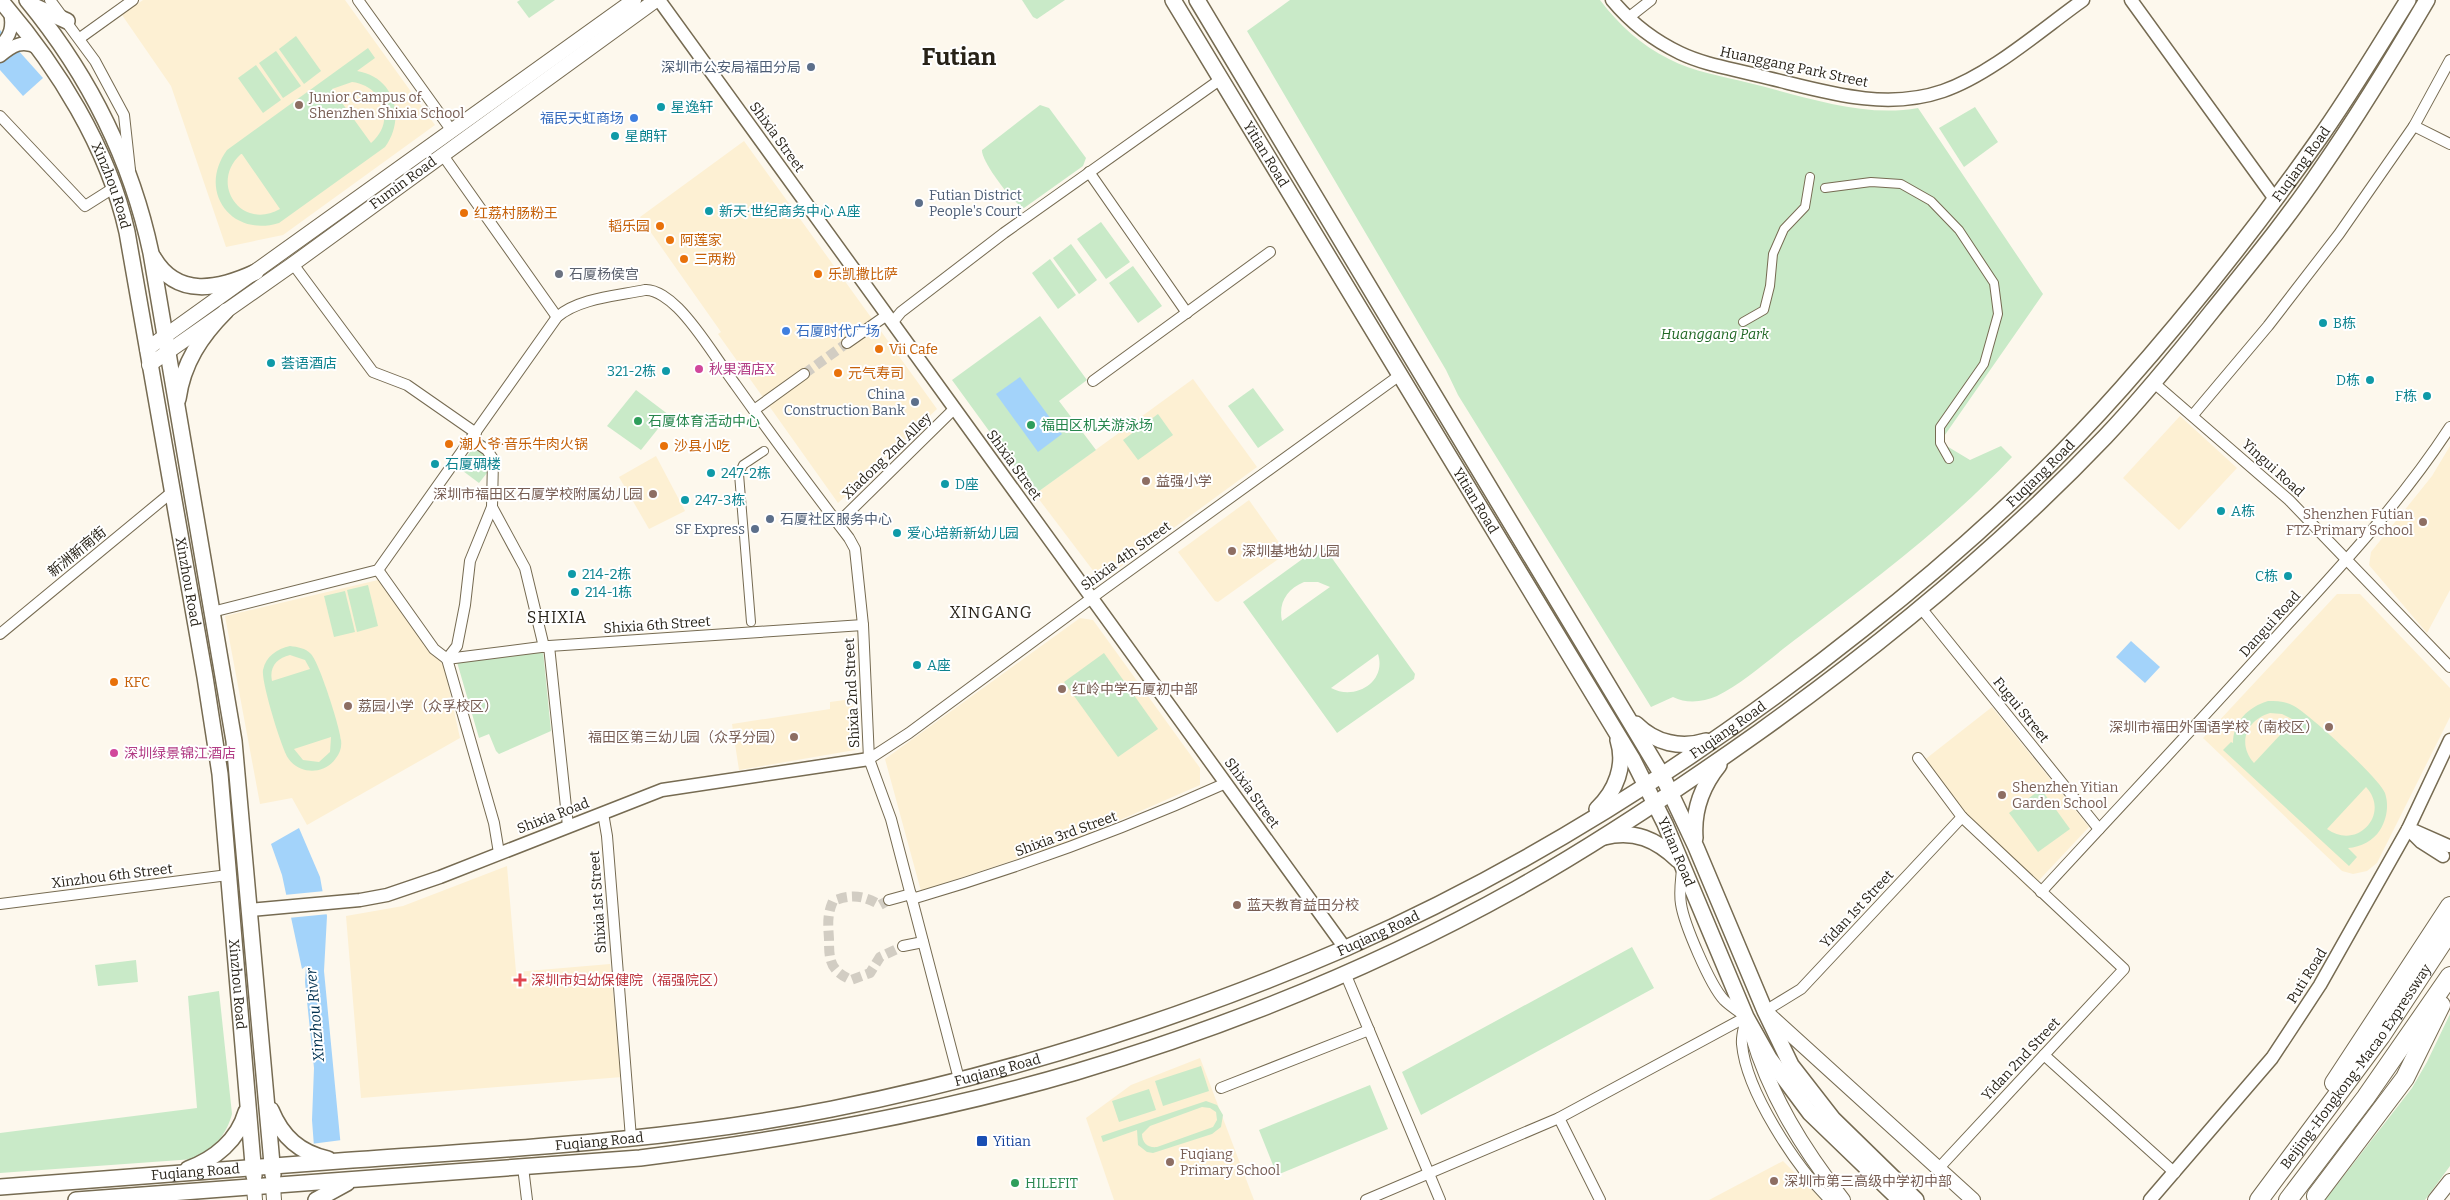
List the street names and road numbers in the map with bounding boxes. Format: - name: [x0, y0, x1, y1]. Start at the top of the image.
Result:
- street label: Huanggang Park Street: [1718, 43, 1870, 91]
- street label: Shixia Street: [746, 99, 808, 175]
- street label: Yitian Road: [1240, 118, 1293, 190]
- street label: Fuqiang Road: [2268, 123, 2334, 205]
- street label: Xinzhou Road: [88, 140, 134, 230]
- street label: Fumin Road: [366, 153, 440, 213]
- street label: Xiadong 2nd Alley: [839, 409, 935, 503]
- street label: Shixia Street: [983, 427, 1045, 503]
- street label: Fuqiang Road: [2003, 436, 2078, 510]
- street label: Yingui Road: [2238, 436, 2308, 500]
- street label: Yitian Road: [1450, 464, 1502, 536]
- street label: Shixia 4th Street: [1078, 518, 1174, 594]
- street label: 新洲新南街: [44, 523, 110, 581]
- street label: Xinzhou Road: [172, 536, 204, 628]
- street label: Dangui Road: [2236, 588, 2304, 660]
- street label: Shixia 6th Street: [603, 613, 711, 637]
- street label: Shixia 2nd Street: [841, 638, 863, 748]
- street label: Fugui Street: [1989, 674, 2053, 746]
- street label: Fuqiang Road: [1687, 697, 1769, 762]
- street label: Shixia Street: [1221, 755, 1283, 831]
- street label: Shixia Road: [515, 794, 591, 838]
- street label: Shixia 3rd Street: [1013, 808, 1119, 860]
- street label: Yitian Road: [1654, 814, 1699, 889]
- street label: Shixia 1st Street: [586, 850, 610, 954]
- street label: Xinzhou 6th Street: [51, 860, 173, 892]
- street label: Yidan 1st Street: [1817, 867, 1897, 951]
- street label: Fuqiang Road: [1334, 907, 1422, 959]
- street label: Xinzhou Road: [225, 938, 250, 1030]
- street label: Puti Road: [2283, 945, 2331, 1007]
- street label: Beijing-Hongkong-Macao Expressway: [2277, 960, 2435, 1172]
- street label: Yidan 2nd Street: [1978, 1014, 2064, 1104]
- street label: Fuqiang Road: [952, 1050, 1042, 1090]
- street label: Fuqiang Road: [554, 1128, 644, 1154]
- street label: Fuqiang Road: [150, 1160, 240, 1184]

